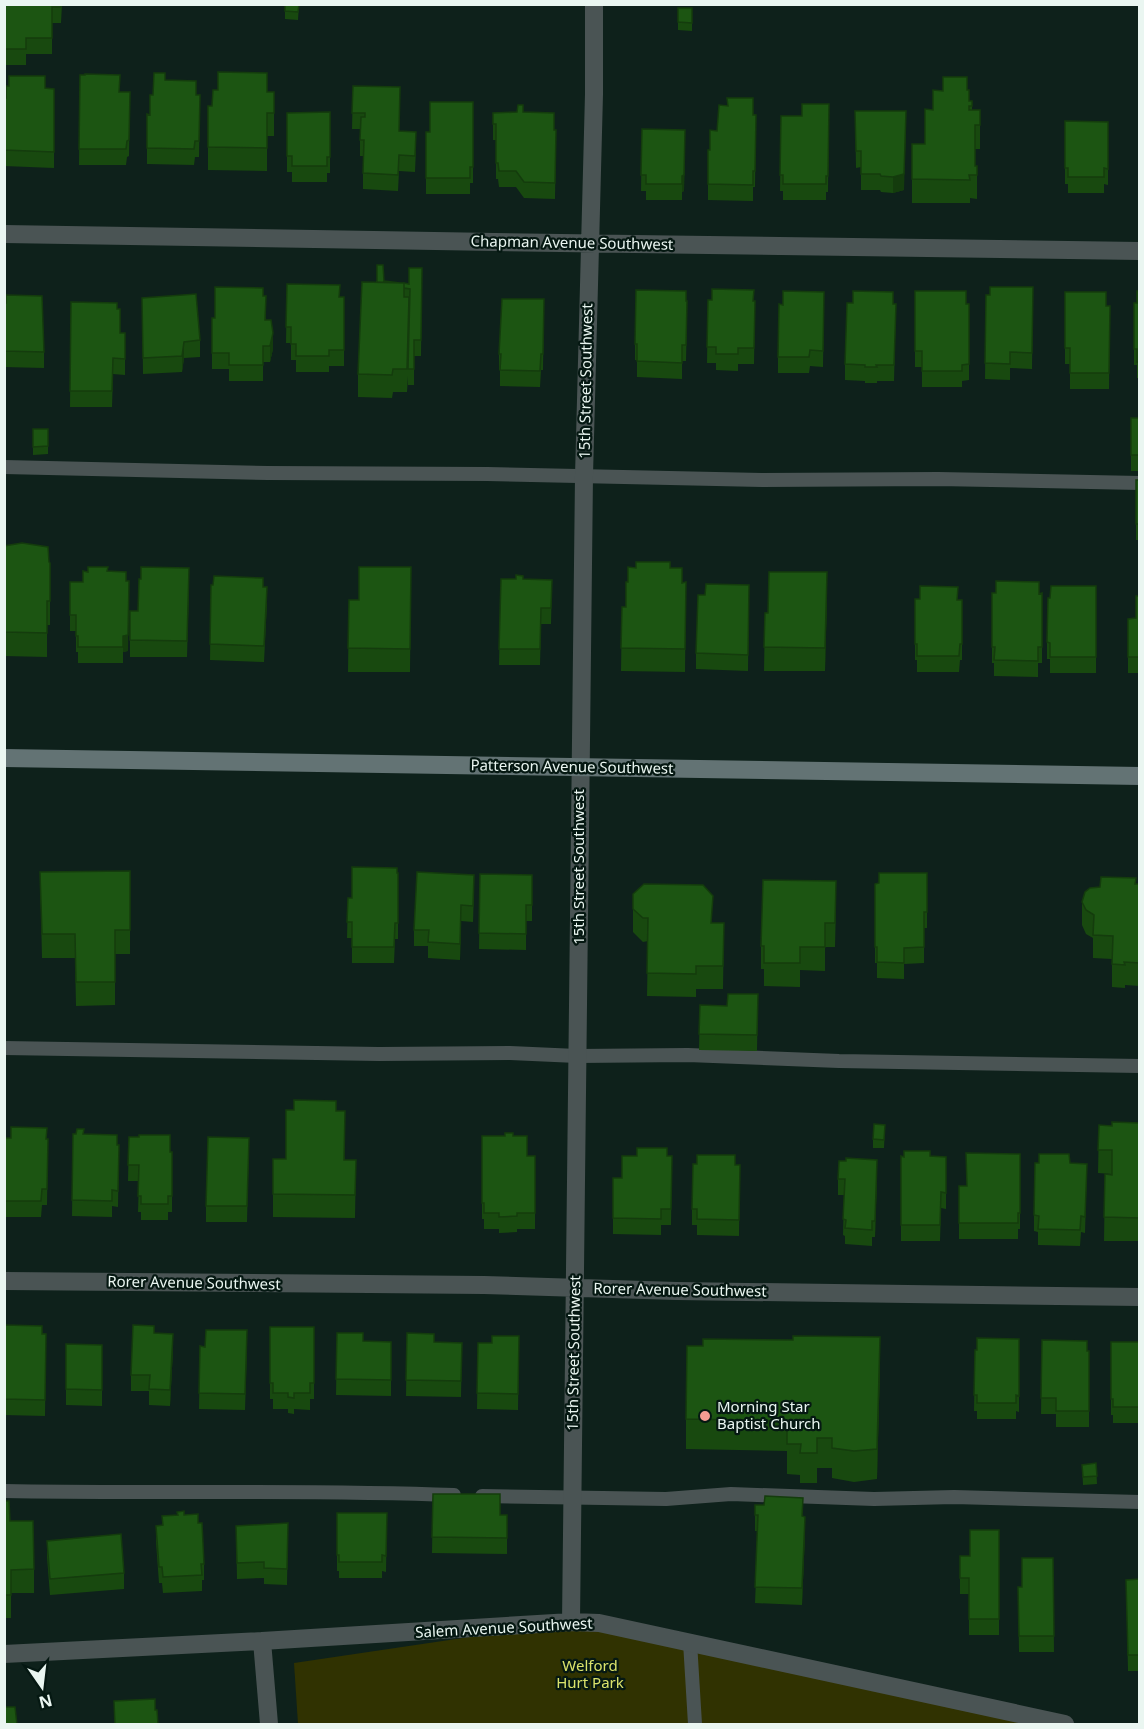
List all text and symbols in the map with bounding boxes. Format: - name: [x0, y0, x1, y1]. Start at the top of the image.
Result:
- street label: Chapman Avenue Southwest: [471, 230, 674, 254]
- street label: 15th Street Southwest: [574, 302, 596, 459]
- street label: Patterson Avenue Southwest: [470, 754, 674, 778]
- street label: 15th Street Southwest: [568, 789, 588, 945]
- street label: Rorer Avenue Southwest: [107, 1270, 282, 1294]
- street label: 15th Street Southwest: [562, 1274, 584, 1431]
- street label: Rorer Avenue Southwest: [593, 1277, 768, 1301]
- place label: Morning Star Baptist Church: [717, 1396, 821, 1433]
- marker: Morning Star Baptist Church: [698, 1409, 712, 1423]
- street label: Salem Avenue Southwest: [415, 1612, 594, 1642]
- park label: Welford Hurt Park: [556, 1655, 624, 1692]
- north arrow: [12, 1657, 72, 1717]
- text: N: [37, 1689, 55, 1714]

